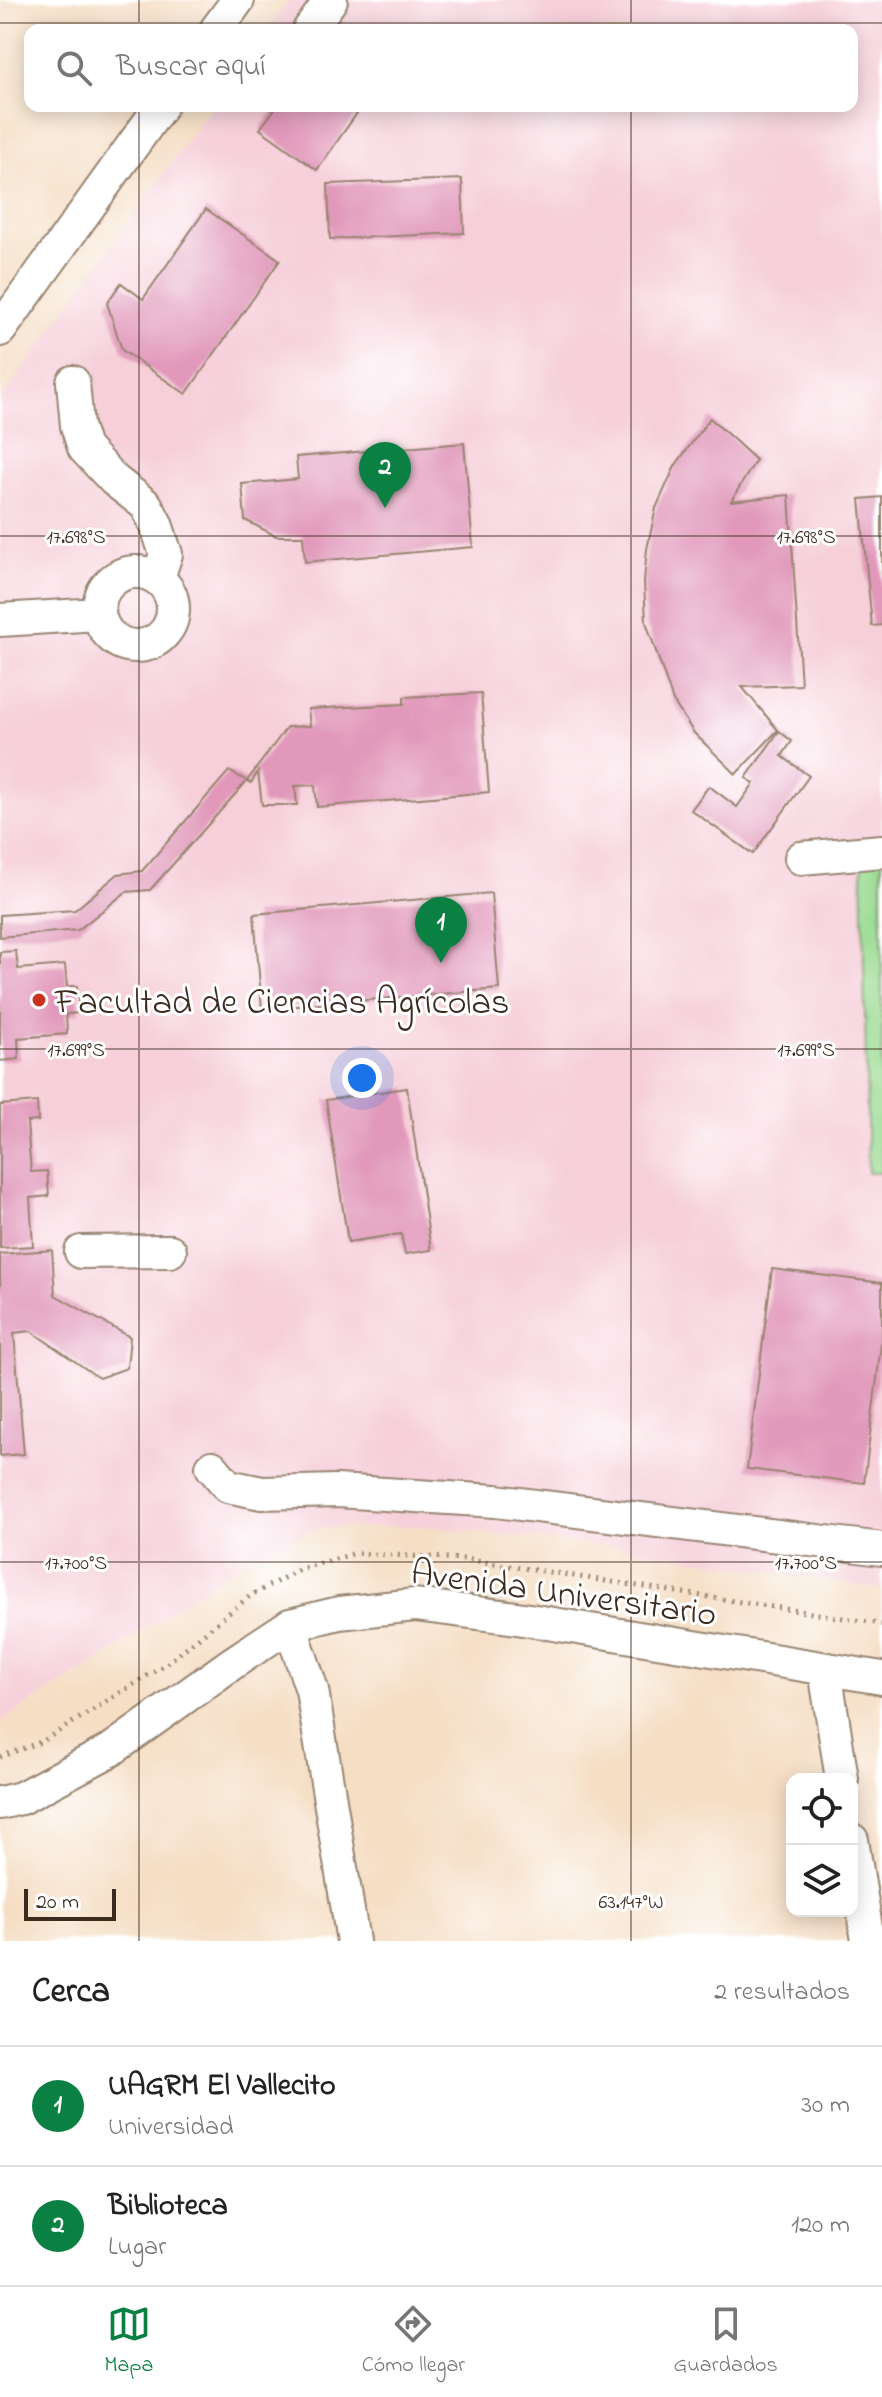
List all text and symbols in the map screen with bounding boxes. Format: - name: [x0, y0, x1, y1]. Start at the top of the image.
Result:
- search box: [24, 24, 858, 112]
- icon: search: [52, 46, 96, 90]
- text: Buscar aquí: [116, 46, 266, 90]
- pin: 2: [359, 442, 411, 508]
- text: 17.698°S: [46, 524, 106, 553]
- text: 17.698°S: [776, 524, 836, 553]
- pin: 1: [415, 897, 467, 963]
- place label: Facultad de Ciencias Agrícolas: [54, 978, 509, 1031]
- marker: Facultad de Ciencias Agrícolas: [30, 991, 48, 1009]
- text: 17.699°S: [47, 1037, 105, 1066]
- text: 17.699°S: [777, 1037, 835, 1066]
- your location: [342, 1058, 382, 1098]
- street label: Avenida Universitario: [407, 1548, 720, 1643]
- text: 17.700°S: [45, 1550, 107, 1579]
- text: 17.700°S: [775, 1550, 837, 1579]
- map controls: [786, 1773, 858, 1917]
- button: locate: [786, 1773, 858, 1845]
- button: layers: [786, 1845, 858, 1917]
- scale bar: [24, 1885, 116, 1921]
- text: 20 m: [36, 1887, 79, 1919]
- text: 63.147°W: [599, 1889, 663, 1918]
- text: Cerca: [32, 1968, 110, 2018]
- text: 2 resultados: [714, 1974, 850, 2012]
- text: UAGRM El Vallecito: [108, 2065, 336, 2109]
- text: 1: [54, 2087, 62, 2125]
- text: 30 m: [801, 2087, 850, 2125]
- text: Universidad: [108, 2109, 234, 2147]
- text: Biblioteca: [108, 2185, 228, 2229]
- text: 2: [52, 2207, 64, 2245]
- text: 120 m: [791, 2207, 850, 2245]
- text: Lugar: [108, 2229, 166, 2267]
- tab: Mapa: [104, 2302, 153, 2382]
- tab: Cómo llegar: [362, 2302, 465, 2382]
- tab: Guardados: [674, 2302, 778, 2382]

